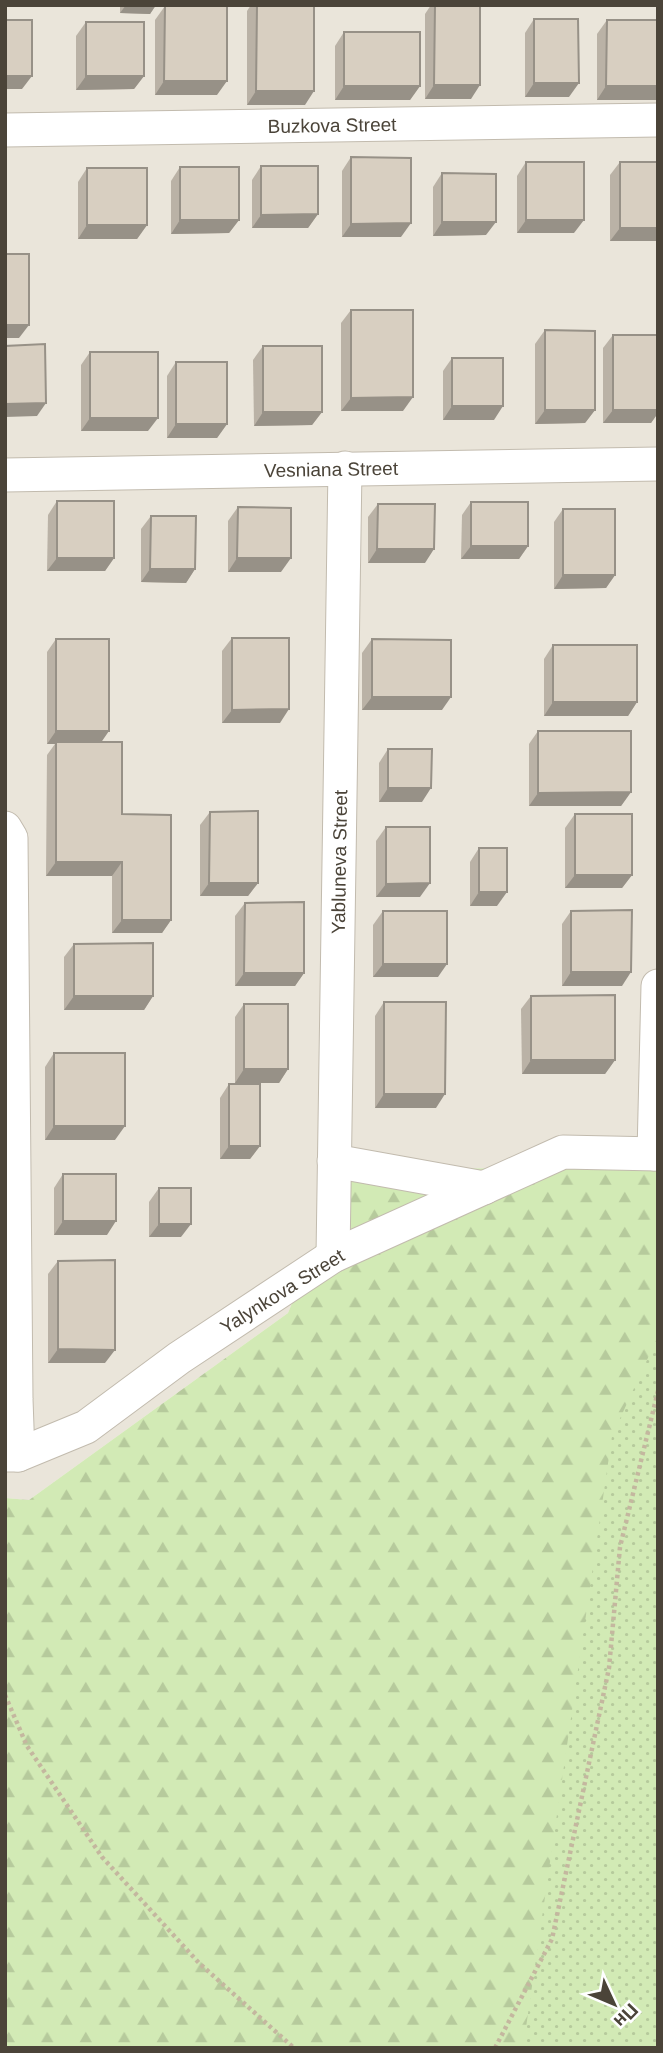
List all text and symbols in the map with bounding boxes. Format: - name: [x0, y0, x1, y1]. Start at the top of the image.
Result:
- street label: Buzkova Street: [267, 114, 397, 137]
- street label: Vesniana Street: [264, 458, 399, 481]
- street label: Yabluneva Street: [328, 789, 351, 934]
- street label: Yalynkova Street: [216, 1244, 349, 1338]
- north arrow: [579, 1969, 649, 2039]
- text: Пн: [610, 1999, 642, 2032]

